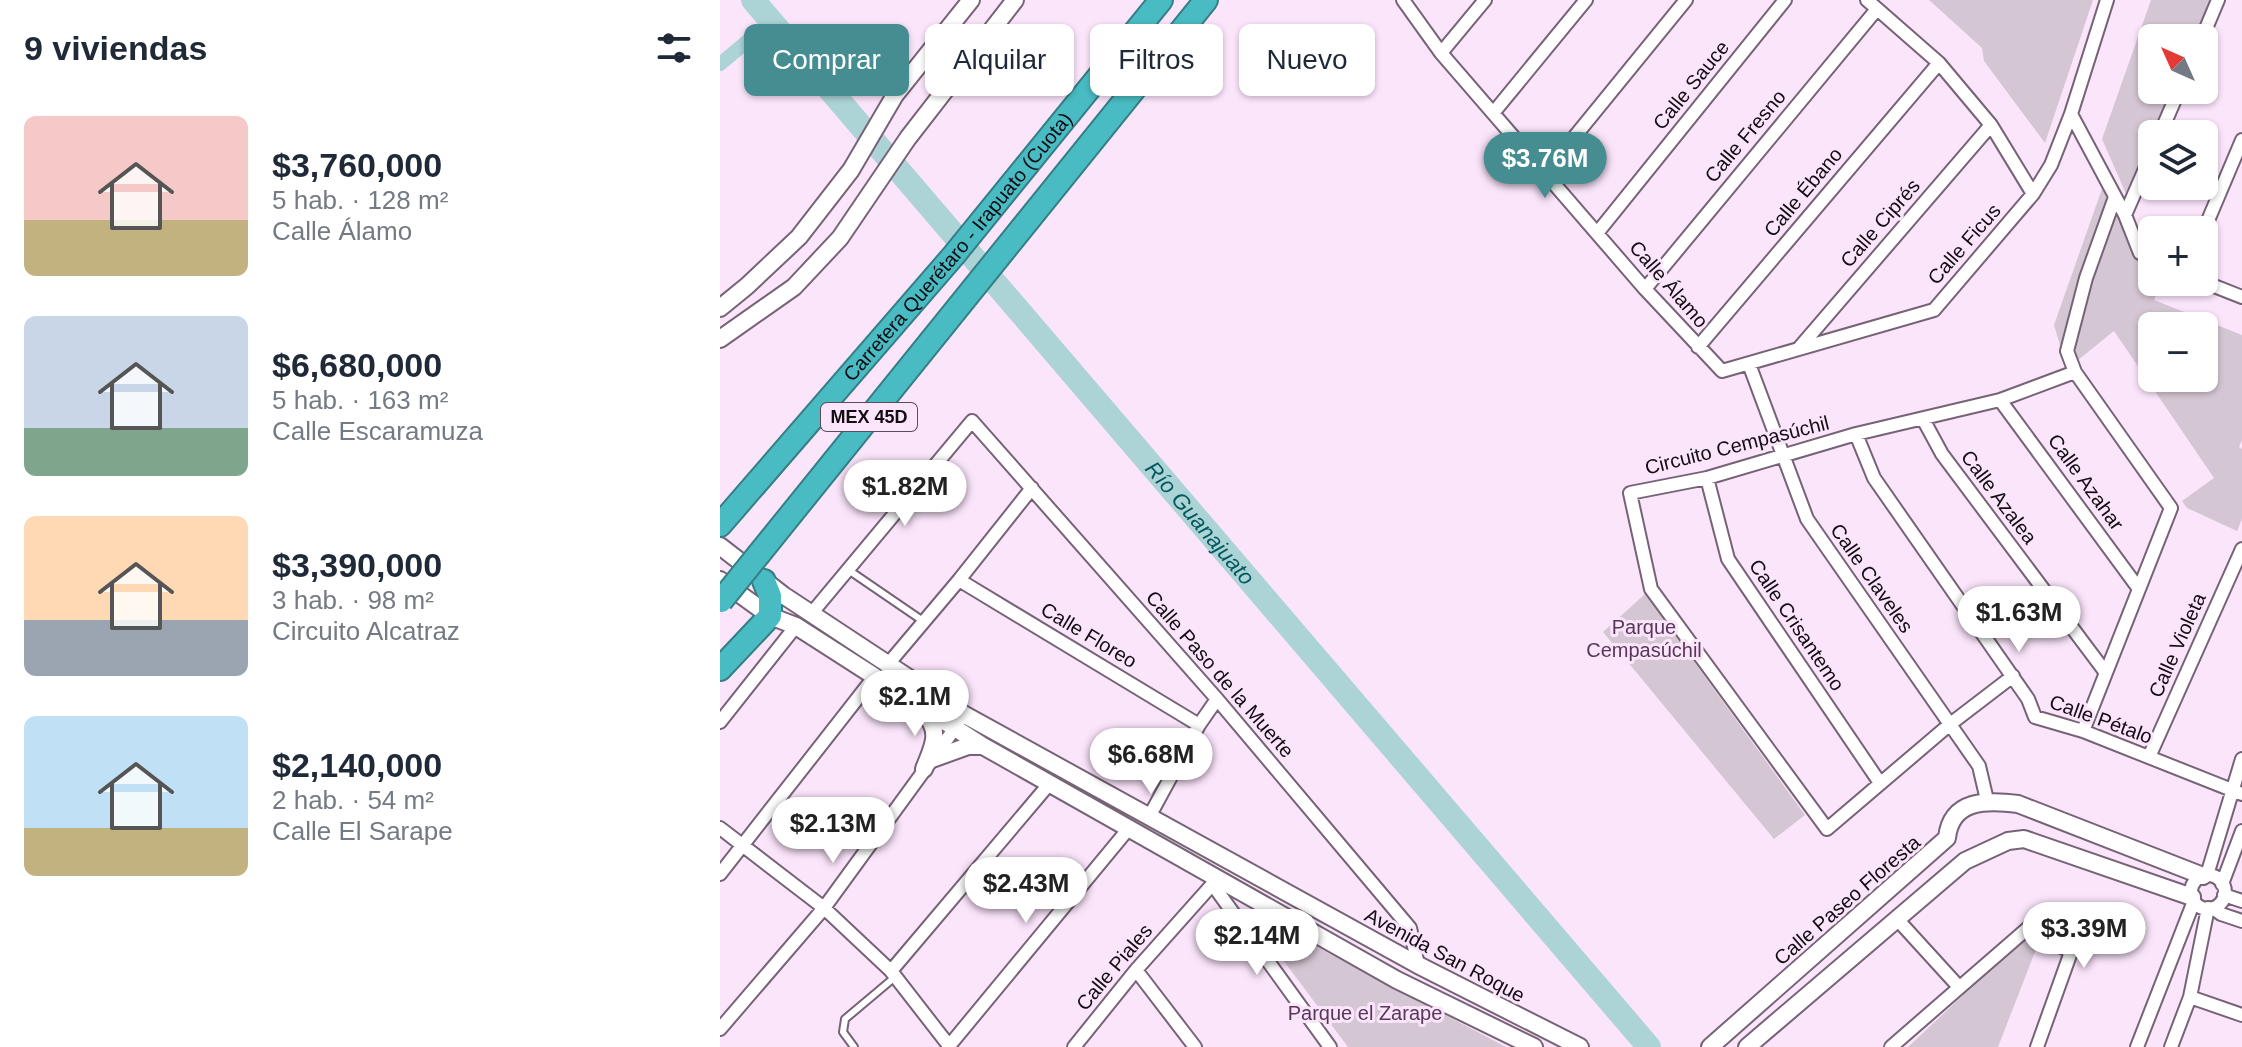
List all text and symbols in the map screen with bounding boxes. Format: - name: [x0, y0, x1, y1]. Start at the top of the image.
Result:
- chip: Comprar: [744, 24, 909, 96]
- chip: Alquilar: [925, 24, 1074, 96]
- chip: Filtros: [1090, 24, 1223, 96]
- chip: Nuevo: [1239, 24, 1375, 96]
- north arrow: [2138, 24, 2218, 104]
- map controls: [2138, 24, 2218, 392]
- icon: filters: [652, 26, 696, 70]
- text: 9 viviendas: [24, 29, 207, 67]
- street label: Calle Sauce: [1649, 36, 1733, 134]
- street label: Calle Fresno: [1700, 85, 1790, 187]
- street label: Carretera Querétaro - Irapuato (Cuota): [839, 108, 1076, 385]
- button: layers: [2138, 120, 2218, 200]
- pin: $3.76M: [1480, 132, 1610, 200]
- text: $3.76M: [1502, 143, 1588, 173]
- street label: Calle Ébano: [1760, 143, 1846, 241]
- text: $3,760,000: [272, 146, 442, 184]
- icon: home: [88, 148, 184, 244]
- street label: Calle Ciprés: [1836, 175, 1924, 271]
- text: 5 hab. · 128 m²: [272, 185, 448, 215]
- street label: Calle Ficus: [1923, 199, 2005, 289]
- text: Calle Álamo: [272, 216, 412, 246]
- button: +: [2138, 216, 2218, 296]
- street label: Calle Álamo: [1625, 236, 1713, 332]
- button: −: [2138, 312, 2218, 392]
- text: $6,680,000: [272, 346, 442, 384]
- icon: home: [88, 348, 184, 444]
- text: 5 hab. · 163 m²: [272, 385, 448, 415]
- road number: MEX 45D: [821, 403, 917, 431]
- street label: Circuito Cempasúchil: [1643, 411, 1831, 479]
- text: Calle Escaramuza: [272, 416, 483, 446]
- street label: Calle Azahar: [2044, 430, 2128, 535]
- street label: Calle Azalea: [1957, 446, 2042, 549]
- water label: Río Guanajuato: [1141, 456, 1260, 589]
- pin: $1.82M: [840, 460, 970, 528]
- text: $1.82M: [862, 471, 948, 501]
- street label: Calle Claveles: [1826, 519, 1918, 637]
- text: $3,390,000: [272, 546, 442, 584]
- icon: home: [88, 548, 184, 644]
- street label: Calle Crisantemo: [1745, 555, 1849, 695]
- text: 3 hab. · 98 m²: [272, 585, 434, 615]
- street label: Calle Paso de la Muerte: [1142, 586, 1298, 762]
- pin: $1.63M: [1954, 586, 2084, 654]
- street label: Calle Violeta: [2144, 589, 2210, 701]
- text: $1.63M: [1976, 597, 2062, 627]
- street label: Calle Floreo: [1037, 598, 1141, 672]
- text: Circuito Alcatraz: [272, 616, 460, 646]
- park label: Parque Cempasúchil: [1586, 616, 1702, 661]
- pin: $2.1M: [859, 670, 971, 738]
- text: $2.1M: [879, 681, 951, 711]
- street label: Calle Pétalo: [2047, 690, 2155, 748]
- pin: $6.68M: [1086, 728, 1216, 796]
- text: $6.68M: [1108, 739, 1194, 769]
- text: $2,140,000: [272, 746, 442, 784]
- icon: home: [88, 748, 184, 844]
- text: 2 hab. · 54 m²: [272, 785, 434, 815]
- pin: $2.13M: [768, 797, 898, 865]
- text: $2.13M: [790, 808, 876, 838]
- text: Calle El Sarape: [272, 816, 453, 846]
- street label: Calle Paseo Floresta: [1770, 830, 1925, 969]
- pin: $2.43M: [961, 857, 1091, 925]
- text: $2.43M: [983, 868, 1069, 898]
- pin: $3.39M: [2019, 902, 2149, 970]
- street label: Avenida San Roque: [1361, 904, 1529, 1006]
- pin: $2.14M: [1192, 909, 1322, 977]
- text: $3.39M: [2041, 913, 2127, 943]
- street label: Calle Piales: [1072, 919, 1156, 1015]
- text: $2.14M: [1214, 920, 1300, 950]
- park label: Parque el Zarape: [1288, 1002, 1442, 1024]

